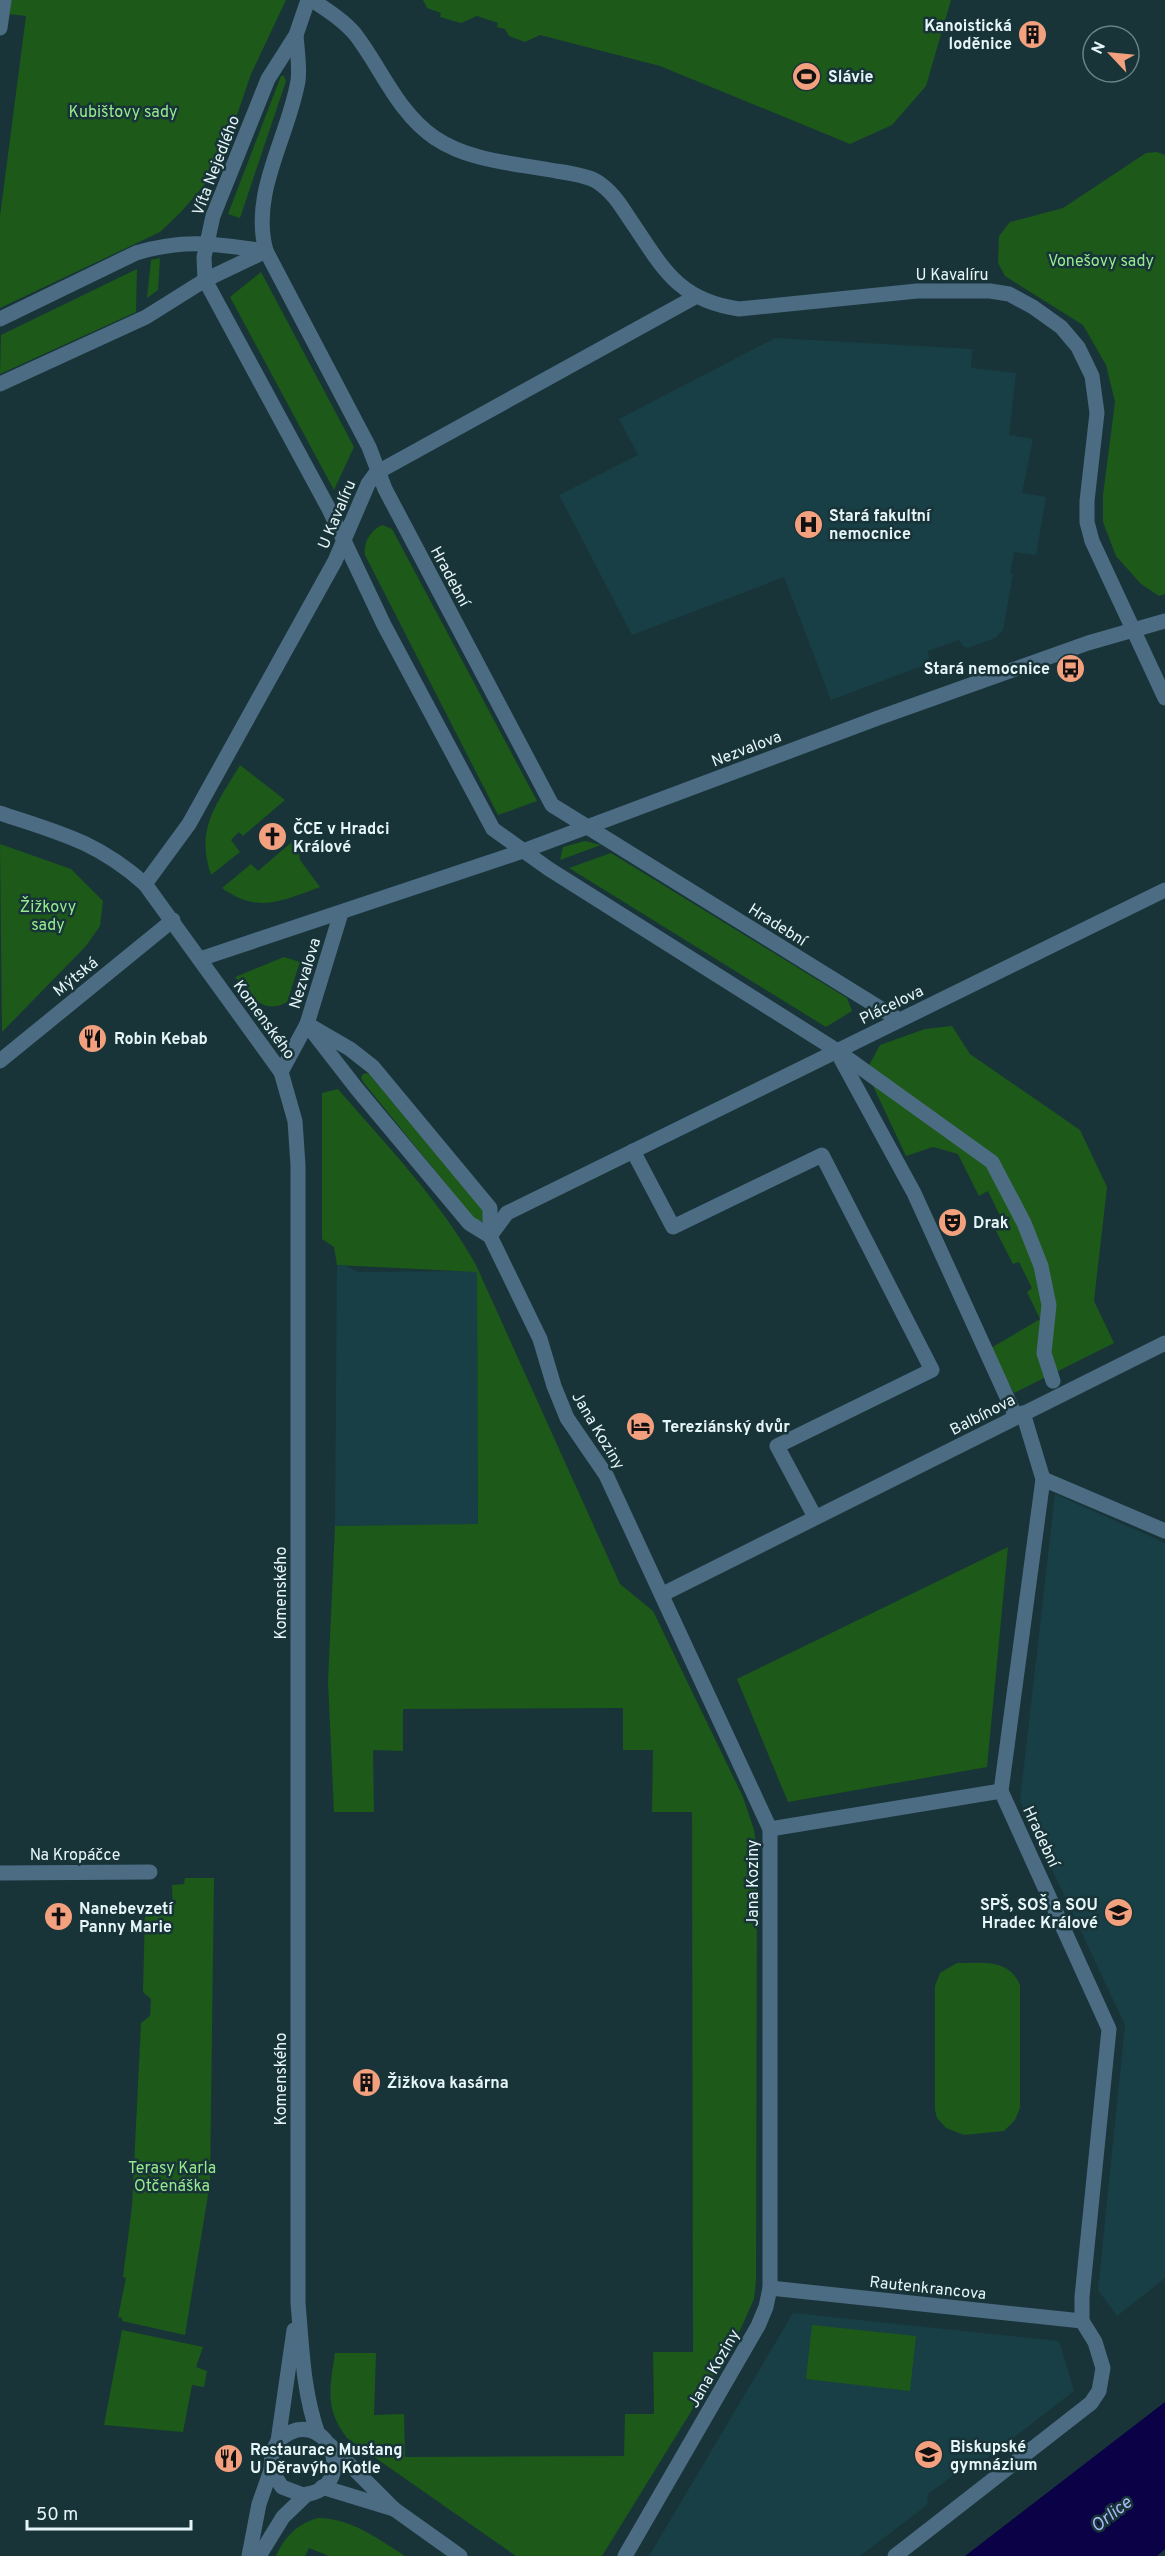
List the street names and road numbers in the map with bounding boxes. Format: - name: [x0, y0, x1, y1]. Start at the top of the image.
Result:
- street label: Víta Nejedlého: [189, 113, 245, 219]
- street label: U Kavalíru: [915, 266, 989, 286]
- street label: U Kavalíru: [314, 477, 361, 552]
- street label: Hradební: [425, 543, 474, 612]
- street label: Nezvalova: [709, 727, 785, 772]
- street label: Hradební: [744, 900, 812, 953]
- street label: Nezvalova: [286, 936, 326, 1012]
- street label: Mýtská: [50, 953, 103, 1002]
- street label: Komenského: [228, 977, 299, 1064]
- street label: Plácelova: [857, 982, 927, 1030]
- street label: Jana Koziny: [566, 1389, 628, 1474]
- street label: Balbínova: [947, 1391, 1019, 1441]
- street label: Komenského: [272, 1546, 292, 1639]
- street label: Hradební: [1017, 1803, 1064, 1872]
- street label: Jana Koziny: [744, 1839, 764, 1927]
- street label: Na Kropáčce: [30, 1846, 120, 1866]
- street label: Komenského: [272, 2032, 292, 2125]
- street label: Rautenkrancova: [868, 2273, 987, 2305]
- street label: Jana Koziny: [684, 2326, 745, 2412]

